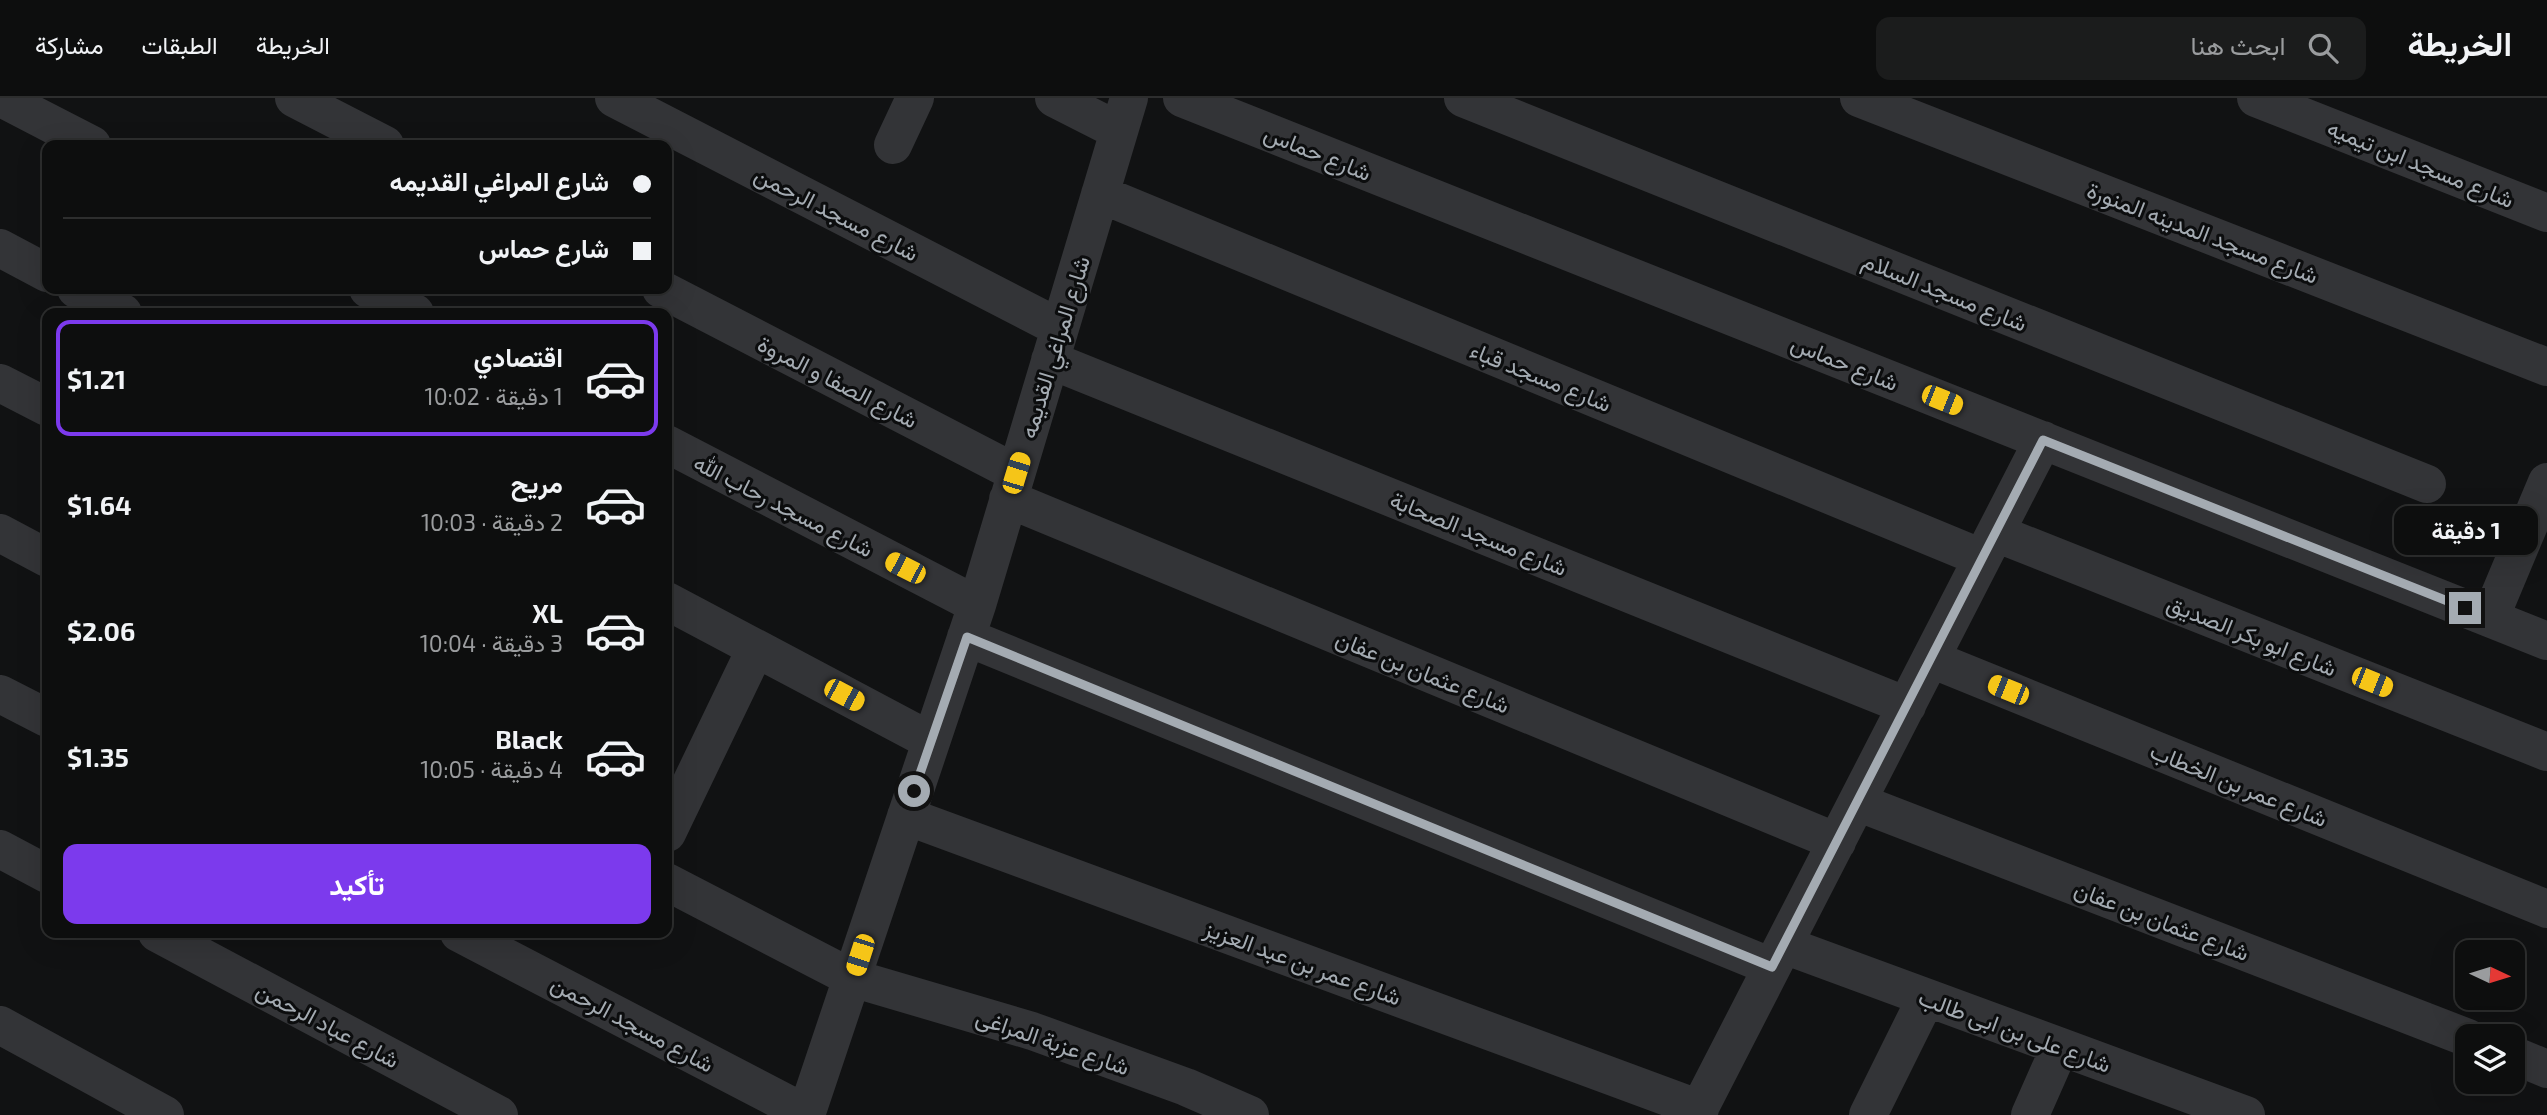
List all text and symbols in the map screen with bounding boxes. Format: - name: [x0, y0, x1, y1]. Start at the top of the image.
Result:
- search box: [1876, 17, 2366, 80]
- text: الخريطة: [2408, 23, 2512, 63]
- text: ابحث هنا: [2191, 29, 2286, 60]
- icon: search: [2304, 29, 2342, 67]
- text: مشاركة: [35, 30, 103, 59]
- text: الطبقات: [141, 30, 218, 59]
- text: الخريطة: [256, 30, 330, 59]
- street label: شارع مسجد ابن تيميه: [2322, 113, 2518, 216]
- street label: شارع حماس: [1259, 118, 1376, 189]
- street label: شارع مسجد الرحمن: [749, 160, 924, 269]
- text: شارع المراغي القديمه: [390, 165, 609, 196]
- street label: شارع مسجد المدينه المنورة: [2082, 175, 2323, 292]
- text: شارع حماس: [478, 232, 609, 263]
- street label: شارع مسجد السلام: [1857, 245, 2031, 340]
- street label: شارع المراغي القديمه: [1013, 252, 1101, 443]
- street label: شارع حماس: [1786, 328, 1903, 399]
- street label: شارع الصفا و المروة: [752, 329, 923, 436]
- street label: شارع مسجد قباء: [1465, 335, 1616, 420]
- text: اقتصادي: [474, 341, 563, 372]
- icon: car: [584, 347, 647, 410]
- text: $1.21: [67, 363, 126, 394]
- text: 1 دقيقة · 10:02: [425, 382, 563, 410]
- car: [1919, 382, 1966, 418]
- street label: شارع مسجد رحاب الله: [688, 448, 878, 565]
- car: [1000, 450, 1033, 496]
- text: مريح: [511, 467, 563, 498]
- icon: car: [584, 473, 647, 536]
- street label: شارع مسجد الصحابة: [1385, 485, 1572, 584]
- text: $1.64: [67, 489, 132, 520]
- callout: 1 دقيقة: [2393, 506, 2537, 556]
- text: 2 دقيقة · 10:03: [421, 508, 563, 536]
- text: 1 دقيقة: [2431, 516, 2501, 544]
- car: [882, 549, 929, 587]
- street label: شارع ابو بكر الصديق: [2162, 588, 2341, 685]
- route end: [2449, 592, 2481, 624]
- text: XL: [532, 597, 563, 628]
- icon: car: [584, 599, 647, 662]
- text: $2.06: [67, 615, 135, 646]
- street label: شارع عثمان بن عفان: [1331, 623, 1514, 721]
- text: 3 دقيقة · 10:04: [420, 629, 563, 657]
- car: [2349, 664, 2396, 700]
- car: [1985, 672, 2032, 708]
- car: [821, 676, 868, 714]
- text: Black: [495, 723, 563, 754]
- icon: car: [584, 725, 647, 788]
- street label: شارع عمر بن الخطاب: [2145, 736, 2332, 835]
- text: $1.35: [67, 741, 129, 772]
- text: 4 دقيقة · 10:05: [420, 755, 563, 783]
- route start: [898, 775, 930, 807]
- button: تأكيد: [63, 844, 651, 924]
- street label: شارع عثمان بن عفان: [2070, 874, 2253, 969]
- street label: شارع عمر بن عبد العزيز: [1199, 913, 1405, 1013]
- car: [844, 932, 877, 978]
- north arrow: [2455, 940, 2525, 1010]
- map controls: [2455, 940, 2525, 1094]
- street label: شارع مسجد الرحمن: [545, 968, 719, 1080]
- street label: شارع عباد الرحمن: [250, 975, 404, 1076]
- street label: شارع على بن ابى طالب: [1914, 982, 2115, 1081]
- street label: شارع عزبة المراغى: [972, 1002, 1133, 1083]
- button: layers: [2455, 1024, 2525, 1094]

